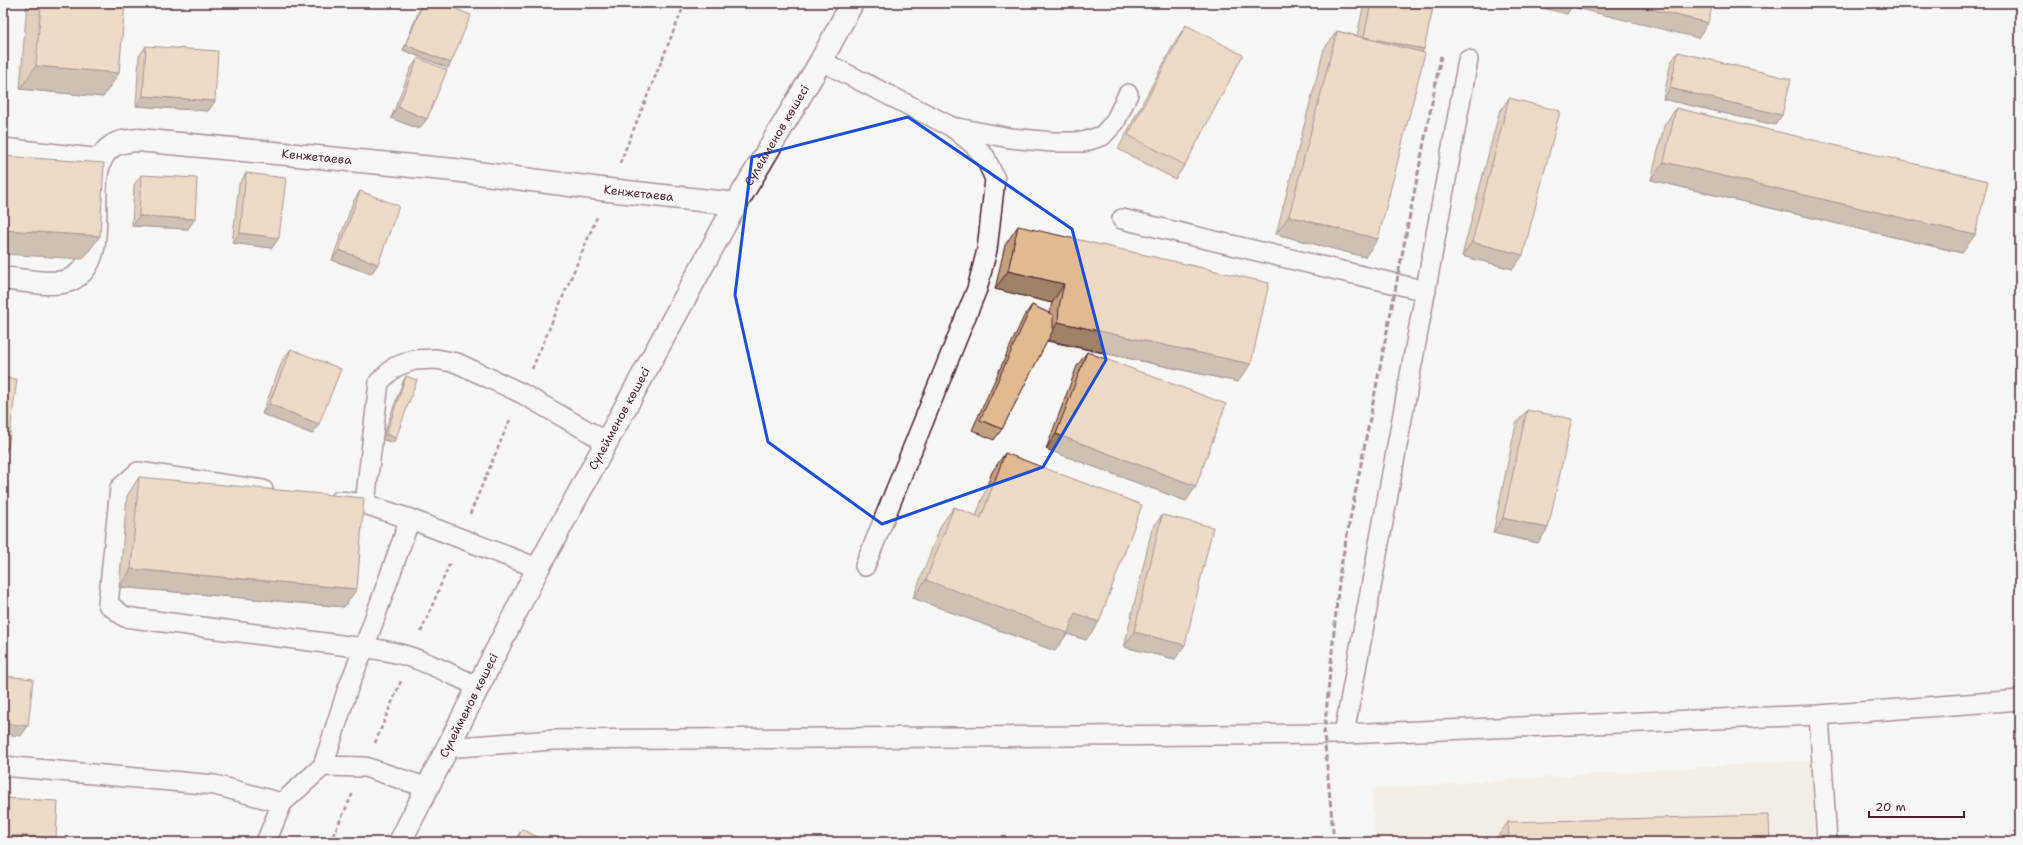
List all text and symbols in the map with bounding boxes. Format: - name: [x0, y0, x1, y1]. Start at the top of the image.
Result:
- street label: Сүлейменов көшесі: [741, 82, 813, 189]
- street label: Кенжетаева: [281, 146, 353, 168]
- street label: Кенжетаева: [603, 181, 675, 205]
- street label: Сүлейменов көшесі: [585, 364, 654, 473]
- street label: Сүлейменов көшесі: [436, 651, 502, 760]
- scale bar: [1869, 793, 1964, 819]
- text: 20 m: [1875, 799, 1906, 815]

